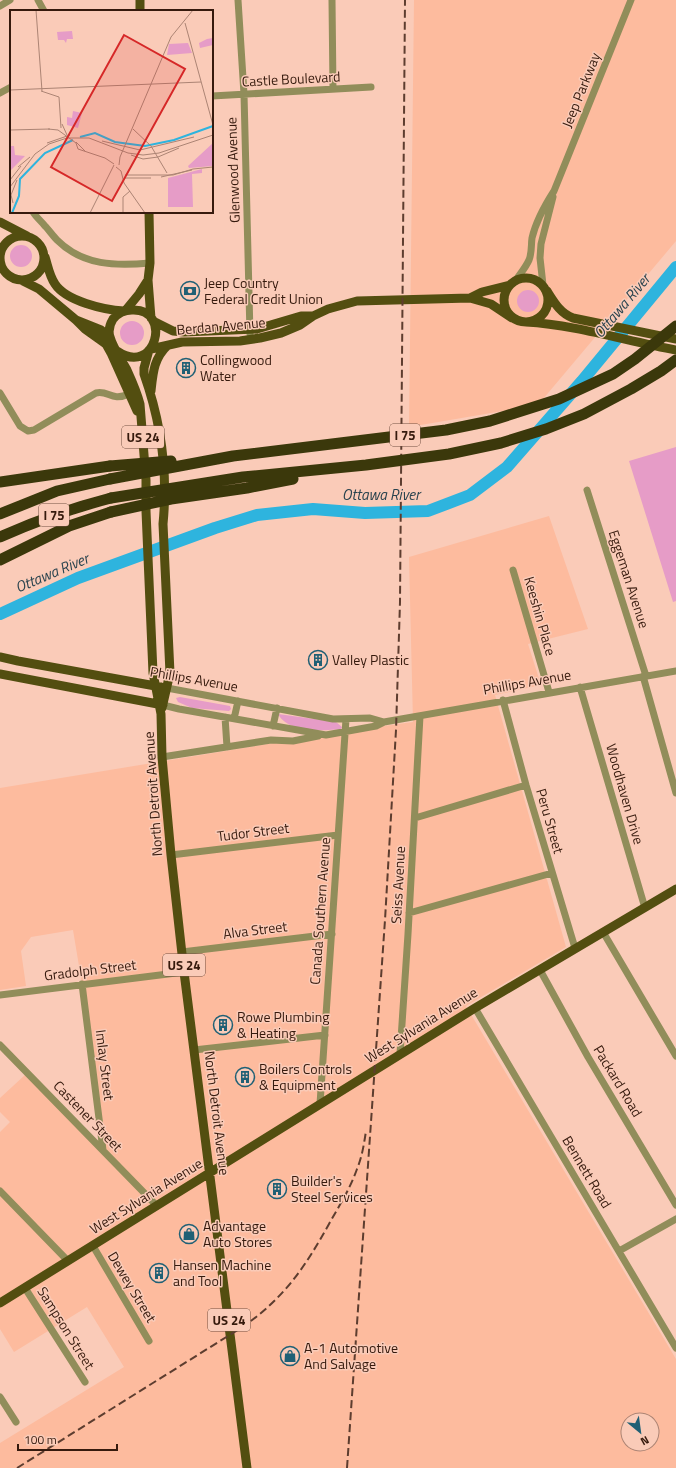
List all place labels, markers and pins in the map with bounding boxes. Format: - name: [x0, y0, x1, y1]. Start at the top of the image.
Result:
- place label: Jeep Country Federal Credit Union: [204, 272, 323, 309]
- bank icon: Jeep Country Federal Credit Union: [179, 280, 201, 302]
- place label: Collingwood Water: [200, 349, 272, 386]
- building icon: Collingwood Water: [175, 357, 197, 379]
- building icon: Valley Plastic: [307, 649, 329, 671]
- place label: Valley Plastic: [332, 649, 409, 670]
- place label: Rowe Plumbing & Heating: [237, 1006, 329, 1043]
- building icon: Rowe Plumbing & Heating: [212, 1014, 234, 1036]
- place label: Boilers Controls & Equipment: [259, 1058, 352, 1095]
- building icon: Boilers Controls & Equipment: [234, 1066, 256, 1088]
- place label: Builder's Steel Services: [291, 1170, 373, 1207]
- building icon: Builder's Steel Services: [266, 1178, 288, 1200]
- place label: Advantage Auto Stores: [203, 1215, 272, 1252]
- shop icon: Advantage Auto Stores: [178, 1223, 200, 1245]
- place label: Hansen Machine and Tool: [173, 1254, 271, 1291]
- building icon: Hansen Machine and Tool: [148, 1262, 170, 1284]
- place label: A-1 Automotive And Salvage: [304, 1337, 398, 1374]
- shop icon: A-1 Automotive And Salvage: [279, 1345, 301, 1367]

